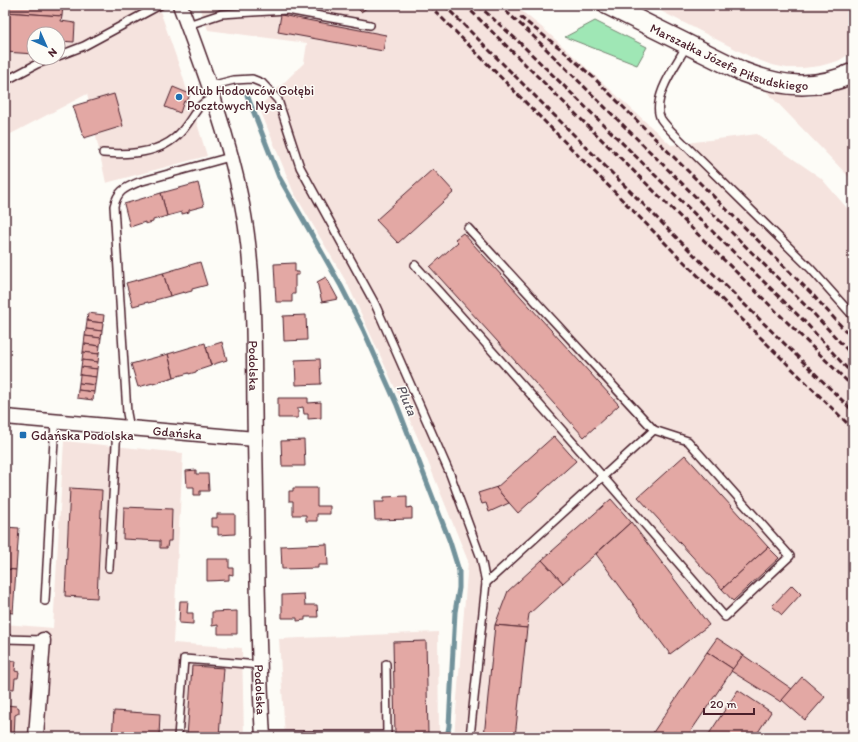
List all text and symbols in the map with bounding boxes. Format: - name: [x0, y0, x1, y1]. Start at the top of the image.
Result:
- street label: Marszałka Józefa Piłsudskiego: [648, 20, 809, 93]
- north arrow: [26, 26, 66, 66]
- text: N: [45, 45, 60, 60]
- place label: Klub Hodowców Gołębi Pocztowych Nysa: [187, 83, 314, 113]
- marker: Klub Hodowców Gołębi Pocztowych Nysa: [174, 92, 184, 102]
- street label: Podolska: [246, 340, 261, 391]
- water label: Pluta: [392, 382, 421, 419]
- street label: Gdańska: [152, 423, 203, 442]
- place label: Gdańska Podolska: [31, 428, 134, 443]
- marker: Gdańska Podolska: [18, 430, 28, 440]
- street label: Podolska: [252, 664, 269, 715]
- scale bar: [704, 690, 754, 716]
- text: 20 m: [710, 697, 737, 711]

